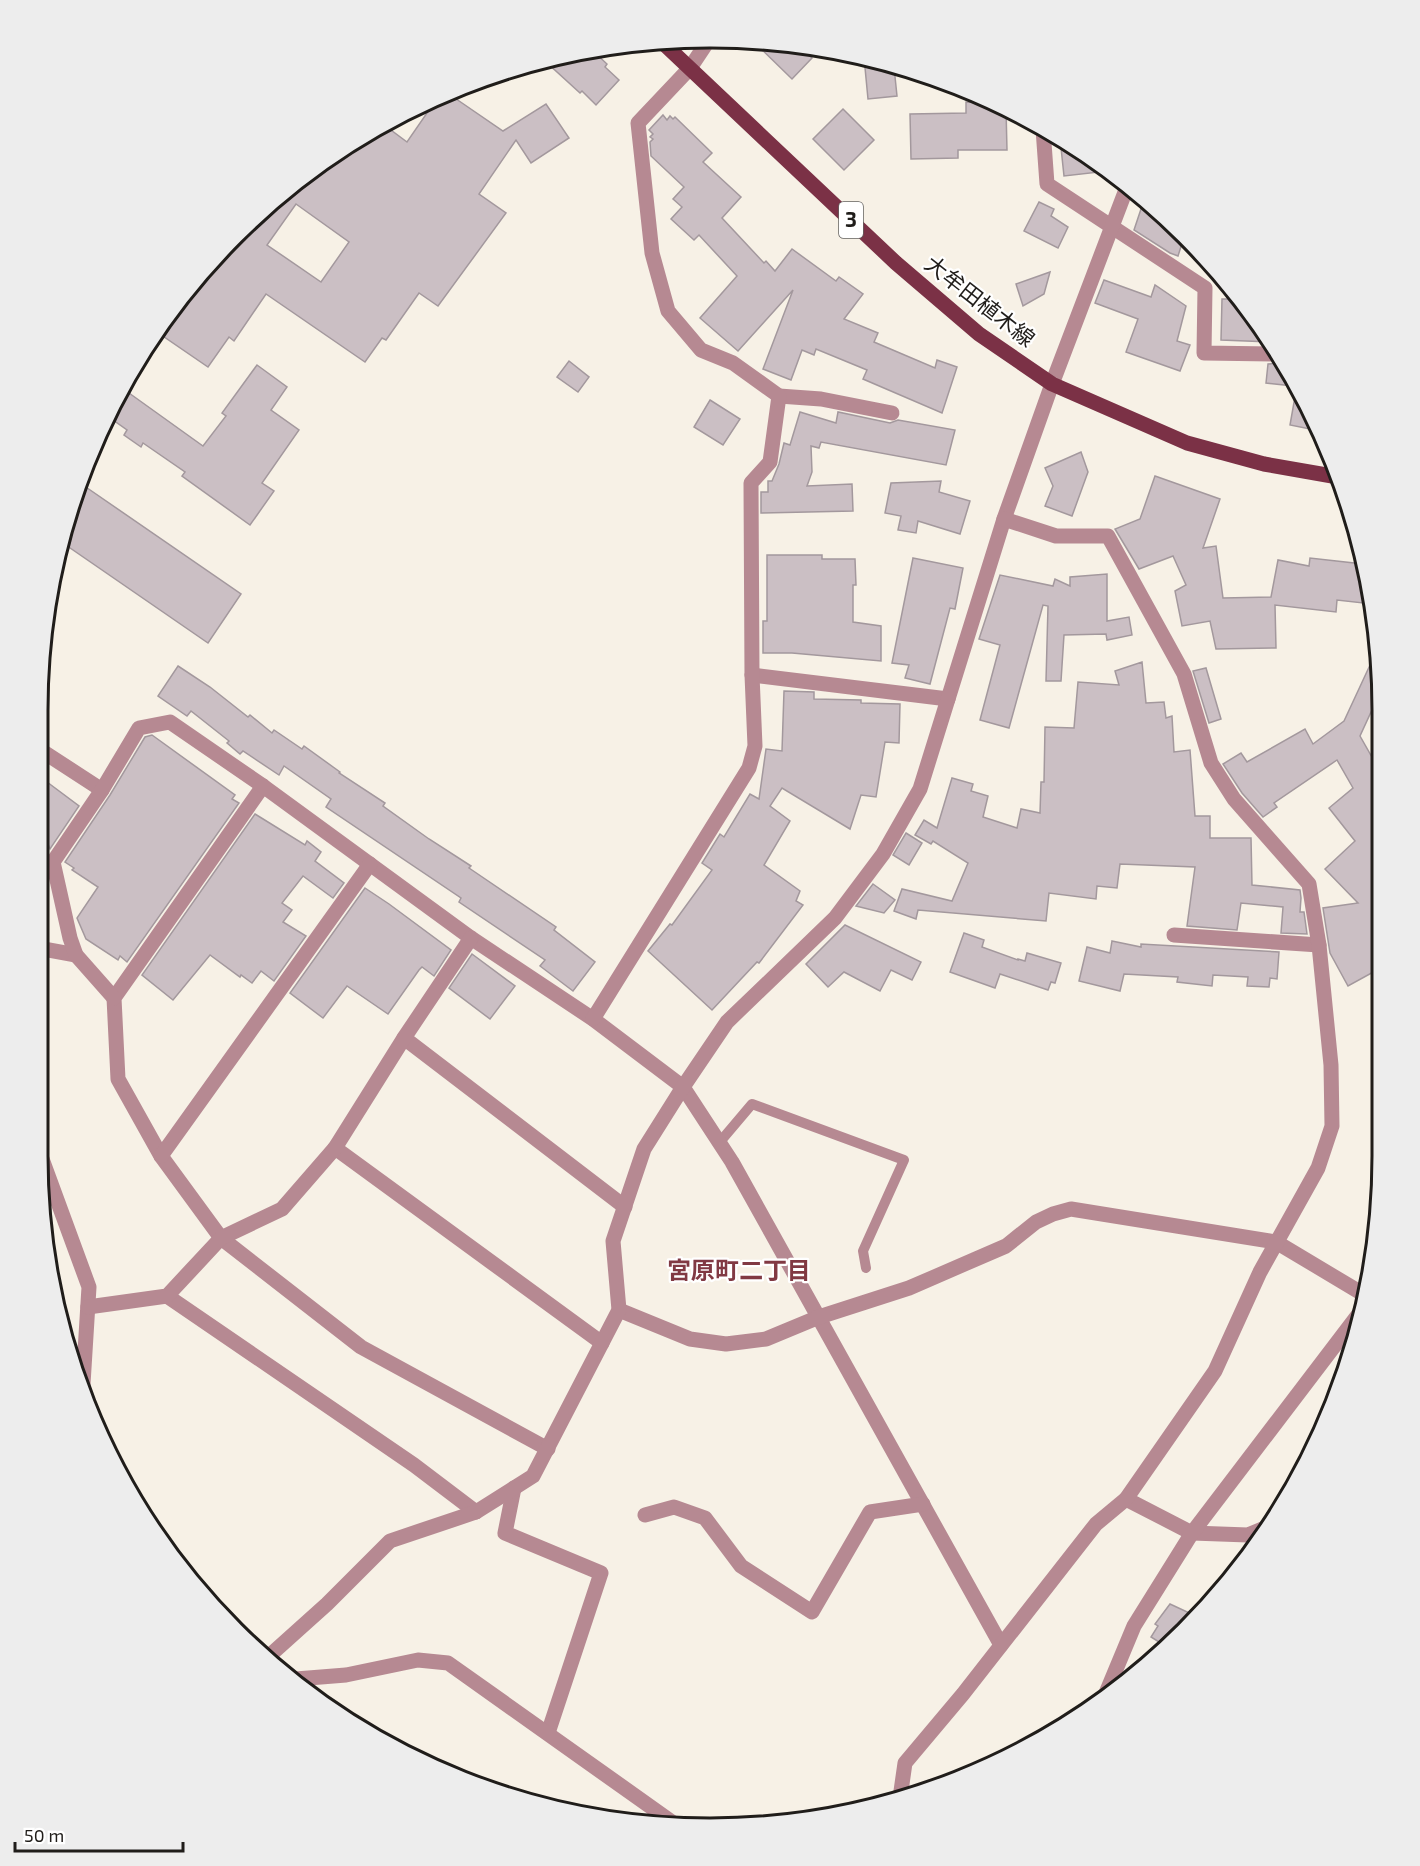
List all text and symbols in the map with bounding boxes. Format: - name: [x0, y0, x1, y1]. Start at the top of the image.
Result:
- road number: 3: [839, 202, 863, 238]
- street label: 大牟田植木線: [921, 249, 1041, 351]
- district label: 宮原町二丁目: [667, 1255, 811, 1284]
- scale bar: [15, 1815, 183, 1853]
- text: 50 m: [24, 1824, 64, 1846]

